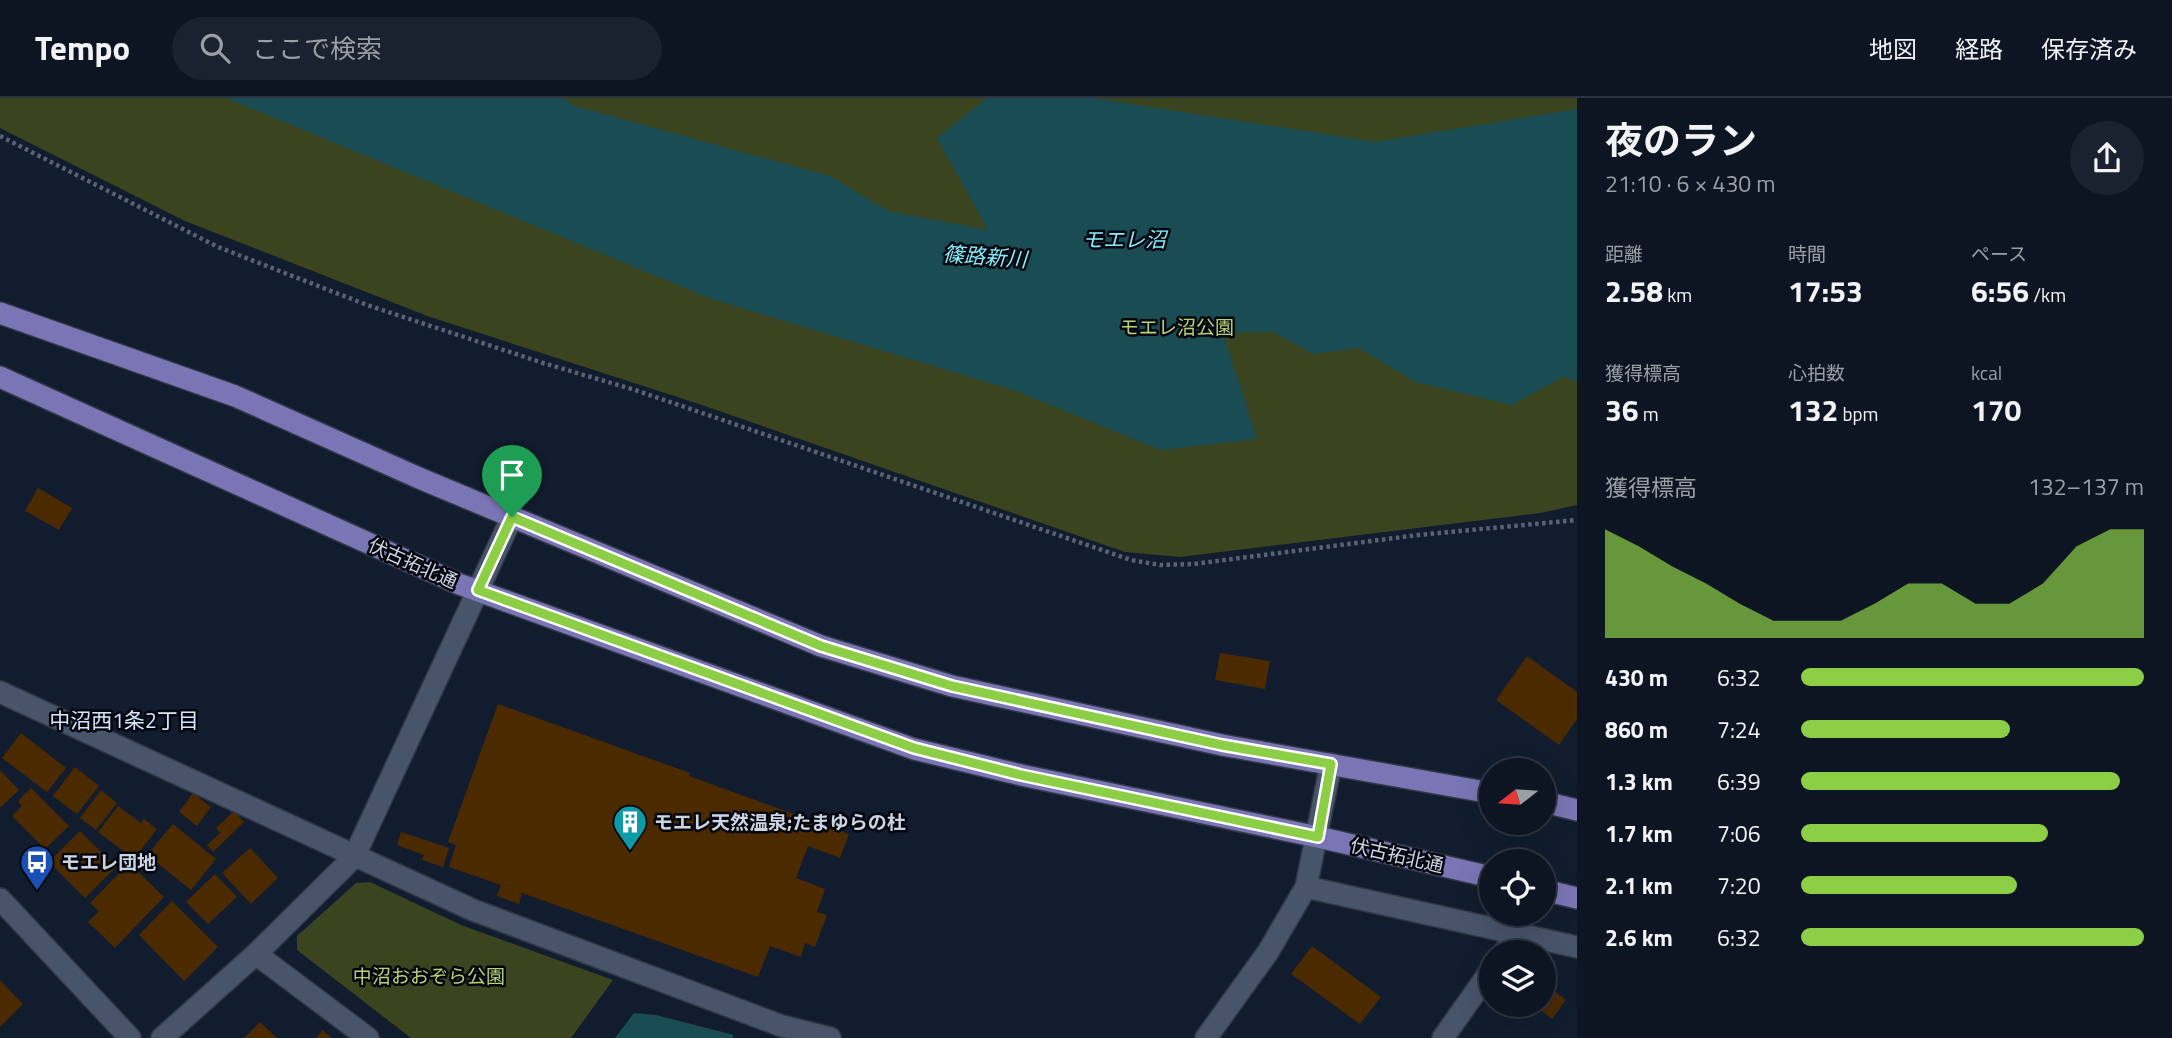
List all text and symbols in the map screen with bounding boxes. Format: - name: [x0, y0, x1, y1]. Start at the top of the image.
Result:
- search box: [172, 17, 662, 80]
- text: Tempo: [35, 23, 130, 73]
- icon: search: [196, 29, 234, 67]
- text: ここで検索: [252, 29, 382, 68]
- text: 地図: [1869, 31, 1917, 67]
- text: 経路: [1955, 31, 2003, 67]
- text: 保存済み: [2041, 31, 2137, 67]
- text: 夜のラン: [1605, 111, 1757, 169]
- button: share: [2070, 121, 2144, 195]
- text: 21:10 · 6 × 430 m: [1605, 166, 1775, 201]
- water label: モエレ沼: [1082, 223, 1169, 255]
- water label: 篠路新川: [942, 237, 1030, 275]
- text: 距離: [1605, 239, 1643, 268]
- text: 時間: [1788, 239, 1826, 268]
- text: ペース: [1971, 239, 2027, 268]
- text: 2.58: [1605, 268, 1663, 314]
- text: 17:53: [1788, 268, 1863, 314]
- text: 6:56: [1971, 268, 2029, 314]
- text: km: [1663, 280, 1692, 309]
- text: /km: [2029, 280, 2066, 309]
- park label: モエレ沼公園: [1120, 312, 1234, 341]
- text: 獲得標高: [1605, 358, 1681, 387]
- text: 心拍数: [1788, 358, 1845, 387]
- text: kcal: [1971, 358, 2002, 387]
- text: 36: [1605, 387, 1639, 433]
- text: 132: [1788, 387, 1838, 433]
- text: 170: [1971, 387, 2021, 433]
- text: m: [1639, 399, 1659, 428]
- text: bpm: [1838, 399, 1878, 428]
- pin: [482, 445, 542, 517]
- icon: arrive: [493, 456, 531, 494]
- text: 132–137 m: [2028, 469, 2144, 504]
- text: 獲得標高: [1605, 470, 1697, 505]
- street label: 伏古拓北通: [364, 530, 463, 595]
- text: 430 m: [1605, 660, 1668, 695]
- text: 6:32: [1717, 660, 1761, 695]
- district label: 中沼西1条2丁目: [49, 704, 199, 736]
- text: 860 m: [1605, 712, 1668, 747]
- text: 7:24: [1717, 712, 1761, 747]
- north arrow: [1479, 758, 1556, 835]
- map controls: [1479, 758, 1556, 1017]
- text: 1.3 km: [1605, 764, 1673, 799]
- text: 6:39: [1717, 764, 1761, 799]
- building icon: モエレ天然温泉;たまゆらの杜: [611, 803, 649, 852]
- place label: モエレ天然温泉;たまゆらの杜: [654, 807, 906, 836]
- text: 1.7 km: [1605, 816, 1673, 851]
- text: 7:06: [1717, 816, 1761, 851]
- street label: 伏古拓北通: [1348, 830, 1447, 879]
- bus stop icon: モエレ団地: [18, 843, 56, 892]
- place label: モエレ団地: [61, 847, 156, 876]
- button: locate: [1479, 849, 1556, 926]
- text: 2.1 km: [1605, 868, 1673, 903]
- text: 7:20: [1717, 868, 1761, 903]
- text: 2.6 km: [1605, 920, 1673, 955]
- text: 6:32: [1717, 920, 1761, 955]
- button: layers: [1479, 940, 1556, 1017]
- park label: 中沼おおぞら公園: [353, 961, 505, 990]

